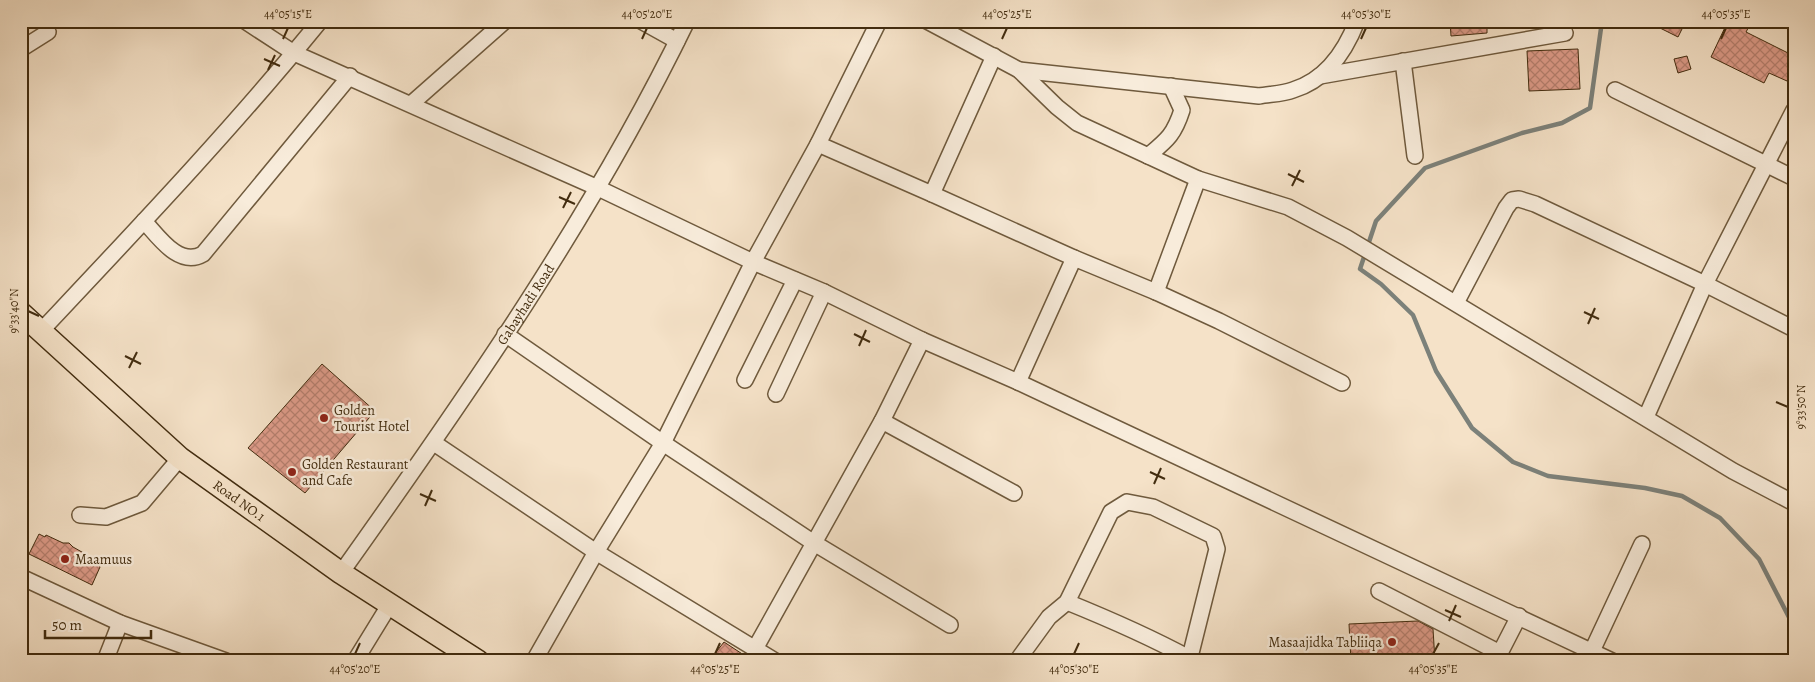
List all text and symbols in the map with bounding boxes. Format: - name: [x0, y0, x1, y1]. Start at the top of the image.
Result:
- text: 44°05'15"E: [264, 6, 312, 22]
- text: 44°05'20"E: [622, 6, 672, 22]
- text: 44°05'25"E: [982, 6, 1032, 22]
- text: 44°05'30"E: [1341, 6, 1391, 22]
- text: 44°05'35"E: [1702, 6, 1750, 22]
- street label: Gabayhadi Road: [493, 260, 559, 349]
- text: 9°33'40"N: [6, 288, 22, 334]
- text: 9°33'50"N: [1793, 384, 1809, 429]
- place label: Golden Tourist Hotel: [334, 401, 410, 436]
- marker: Golden Tourist Hotel: [318, 412, 330, 424]
- place label: Golden Restaurant and Cafe: [302, 455, 409, 490]
- marker: Golden Restaurant and Cafe: [286, 466, 298, 478]
- street label: Road NO.1: [209, 476, 269, 526]
- place label: Maamuus: [75, 550, 132, 569]
- marker: Maamuus: [59, 553, 71, 565]
- scale bar: [45, 607, 151, 639]
- text: 50 m: [52, 615, 82, 635]
- place label: Masaajidka Tabliiqa: [1269, 633, 1382, 652]
- marker: Masaajidka Tabliiqa: [1386, 636, 1398, 648]
- text: 44°05'20"E: [330, 661, 380, 677]
- text: 44°05'25"E: [690, 661, 740, 677]
- text: 44°05'30"E: [1049, 661, 1099, 677]
- text: 44°05'35"E: [1409, 661, 1457, 677]

